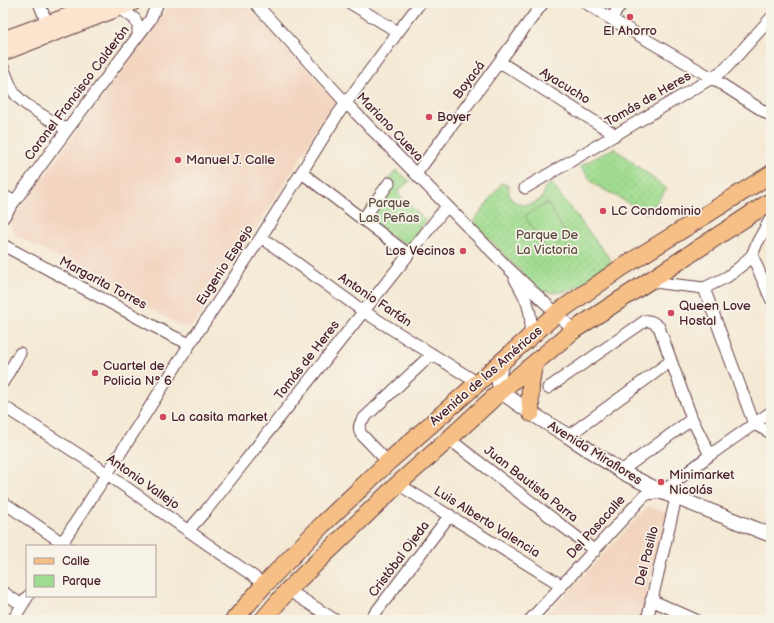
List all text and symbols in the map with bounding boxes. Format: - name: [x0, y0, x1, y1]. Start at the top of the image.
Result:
- marker: El Ahorro: [625, 12, 635, 22]
- street label: Coronel Francisco Calderón: [21, 22, 133, 164]
- place label: El Ahorro: [603, 23, 657, 39]
- street label: Boyacá: [450, 58, 488, 102]
- street label: Ayacucho: [537, 64, 593, 108]
- street label: Tomás de Heres: [602, 68, 694, 130]
- street label: Mariano Cueva: [353, 89, 427, 165]
- place label: Boyer: [437, 109, 471, 125]
- marker: Boyer: [424, 112, 434, 122]
- place label: Manuel J. Calle: [186, 152, 275, 168]
- marker: Manuel J. Calle: [173, 155, 183, 165]
- park label: Parque Las Peñas: [359, 195, 420, 226]
- place label: LC Condominio: [611, 203, 701, 219]
- marker: LC Condominio: [598, 206, 608, 216]
- street label: Eugenio Espejo: [193, 222, 257, 308]
- park label: Parque De La Victoria: [516, 227, 579, 258]
- place label: Los Vecinos: [385, 243, 456, 259]
- marker: Los Vecinos: [458, 246, 468, 256]
- street label: Margarita Torres: [57, 253, 150, 313]
- street label: Antonio Farfán: [335, 270, 415, 330]
- place label: Queen Love Hostal: [679, 298, 751, 329]
- marker: Queen Love Hostal: [666, 308, 676, 318]
- street label: Tomás de Heres: [271, 317, 343, 403]
- street label: Avenida de las Américas: [426, 322, 546, 429]
- place label: Cuartel de Policia N° 6: [103, 358, 172, 389]
- marker: Cuartel de Policia N° 6: [90, 368, 100, 378]
- place label: La casita market: [171, 409, 268, 425]
- marker: La casita market: [158, 412, 168, 422]
- street label: Avenida Miraflores: [545, 418, 646, 489]
- street label: Juan Bautista Parra: [481, 442, 581, 526]
- street label: Antonio Vallejo: [103, 451, 183, 513]
- place label: Minimarket Nicolás: [669, 467, 734, 498]
- marker: Minimarket Nicolás: [656, 477, 666, 487]
- street label: Luis Alberto Valencia: [431, 483, 543, 561]
- street label: Del Pasacalle: [563, 492, 629, 562]
- street label: Cristóbal Ojeda: [365, 518, 433, 600]
- street label: Del Pasillo: [632, 524, 662, 588]
- legend: [26, 545, 156, 597]
- text: Calle: [62, 554, 90, 569]
- text: Parque: [62, 574, 101, 589]

